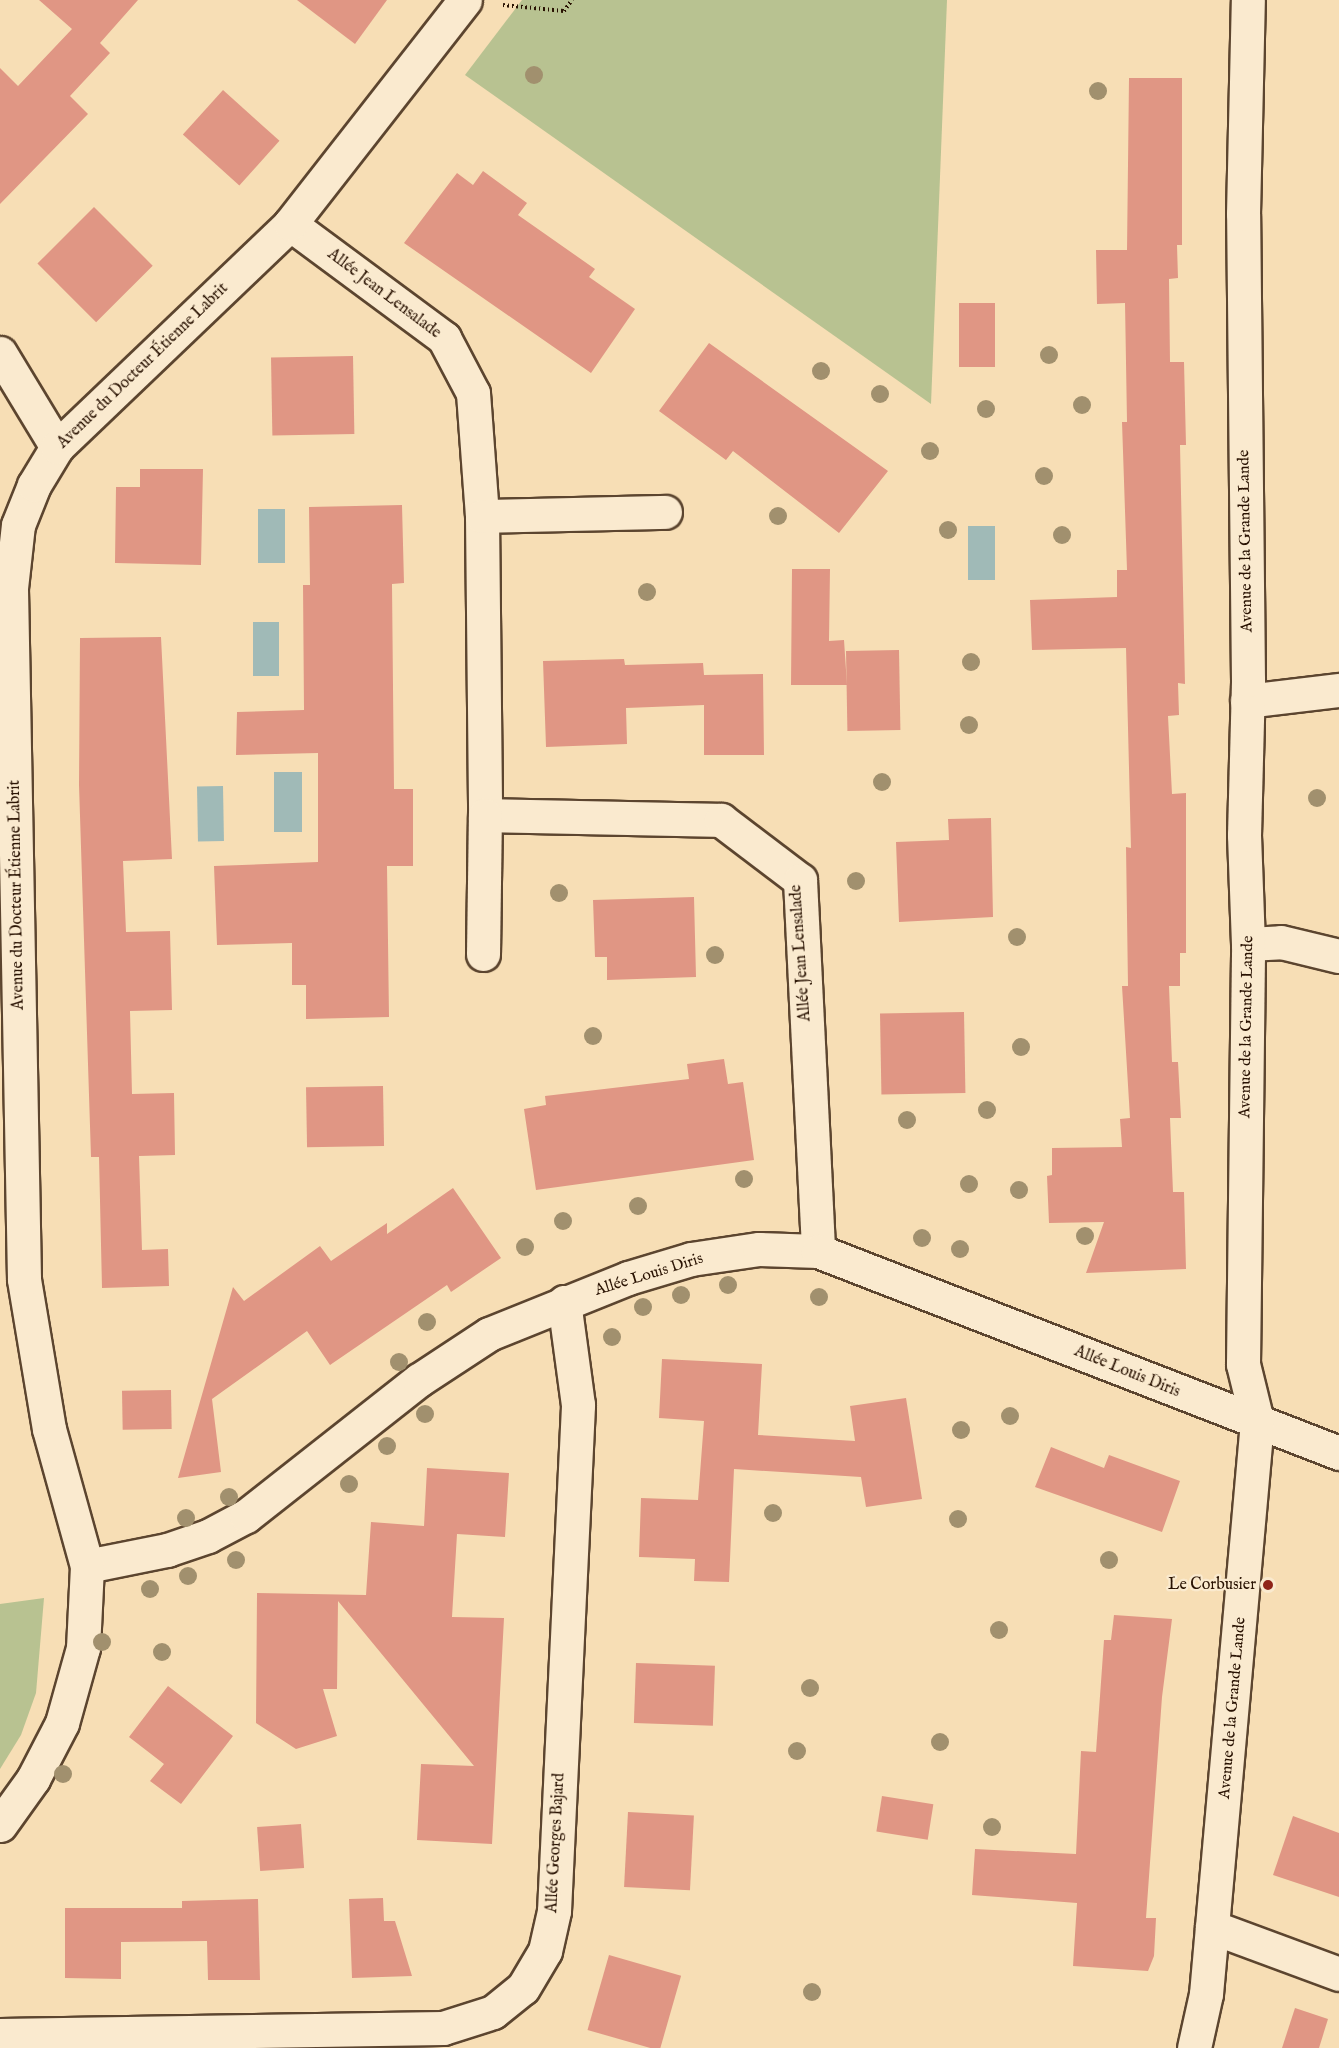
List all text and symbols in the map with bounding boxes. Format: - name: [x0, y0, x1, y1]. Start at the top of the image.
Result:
- street label: Allée Jean Lensalade: [323, 245, 445, 343]
- street label: Avenue du Docteur Étienne Labrit: [54, 279, 232, 453]
- street label: Avenue de la Grande Lande: [1235, 450, 1257, 632]
- street label: Avenue du Docteur Étienne Labrit: [5, 780, 29, 1010]
- street label: Allée Jean Lensalade: [787, 884, 815, 1022]
- street label: Avenue de la Grande Lande: [1236, 936, 1258, 1118]
- street label: Allée Louis Diris: [592, 1249, 706, 1301]
- street label: Allée Louis Diris: [1071, 1342, 1183, 1402]
- place label: Le Corbusier: [1168, 1575, 1256, 1595]
- marker: Le Corbusier: [1261, 1578, 1275, 1592]
- street label: Avenue de la Grande Lande: [1215, 1616, 1251, 1800]
- street label: Allée Georges Bajard: [543, 1773, 569, 1913]

